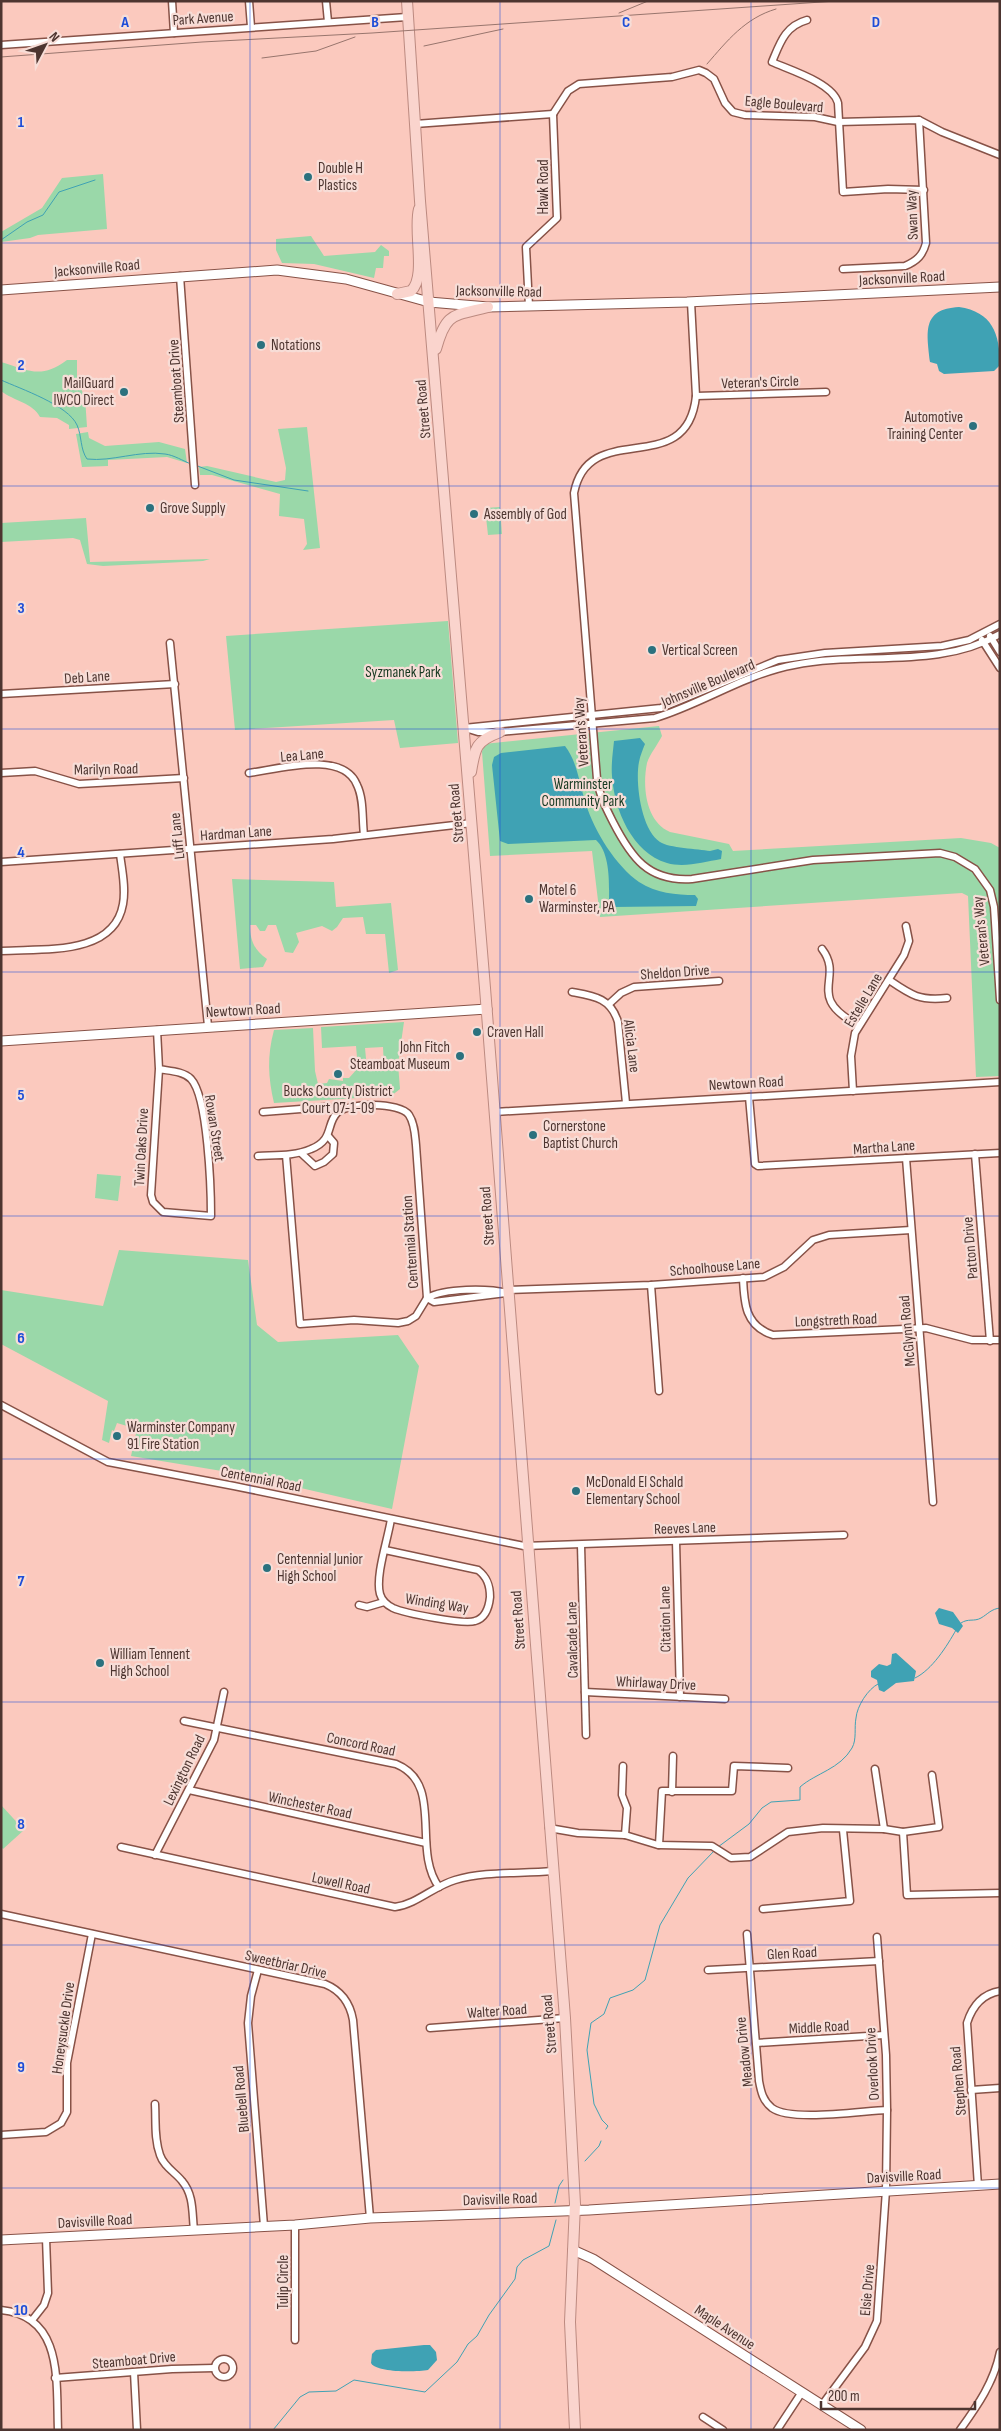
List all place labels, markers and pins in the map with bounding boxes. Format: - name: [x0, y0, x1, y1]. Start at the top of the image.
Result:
- place label: Double H Plastics: [318, 159, 363, 195]
- marker: Double H Plastics: [302, 171, 314, 183]
- place label: Notations: [271, 336, 321, 355]
- marker: Notations: [255, 339, 267, 351]
- place label: MailGuard IWCO Direct: [54, 374, 114, 410]
- marker: MailGuard IWCO Direct: [118, 386, 130, 398]
- place label: Automotive Training Center: [887, 408, 964, 444]
- marker: Automotive Training Center: [967, 420, 979, 432]
- place label: Grove Supply: [160, 499, 226, 518]
- marker: Grove Supply: [144, 502, 156, 514]
- place label: Assembly of God: [483, 505, 567, 524]
- marker: Assembly of God: [468, 508, 480, 520]
- place label: Vertical Screen: [662, 641, 738, 660]
- marker: Vertical Screen: [646, 644, 658, 656]
- place label: Motel 6 Warminster, PA: [539, 881, 615, 917]
- marker: Motel 6 Warminster, PA: [523, 893, 535, 905]
- place label: Craven Hall: [487, 1023, 543, 1042]
- marker: Craven Hall: [471, 1026, 483, 1038]
- place label: John Fitch Steamboat Museum: [350, 1038, 450, 1074]
- marker: John Fitch Steamboat Museum: [454, 1050, 466, 1062]
- marker: Bucks County District Court 07-1-09: [332, 1068, 344, 1080]
- place label: Bucks County District Court 07-1-09: [284, 1082, 393, 1118]
- place label: Cornerstone Baptist Church: [543, 1117, 618, 1153]
- marker: Cornerstone Baptist Church: [527, 1129, 539, 1141]
- place label: Warminster Company 91 Fire Station: [127, 1418, 235, 1454]
- marker: Warminster Company 91 Fire Station: [111, 1430, 123, 1442]
- place label: McDonald El Schald Elementary School: [586, 1473, 683, 1509]
- marker: McDonald El Schald Elementary School: [570, 1485, 582, 1497]
- place label: Centennial Junior High School: [277, 1550, 364, 1586]
- marker: Centennial Junior High School: [261, 1562, 273, 1574]
- place label: William Tennent High School: [110, 1645, 191, 1681]
- marker: William Tennent High School: [94, 1657, 106, 1669]

